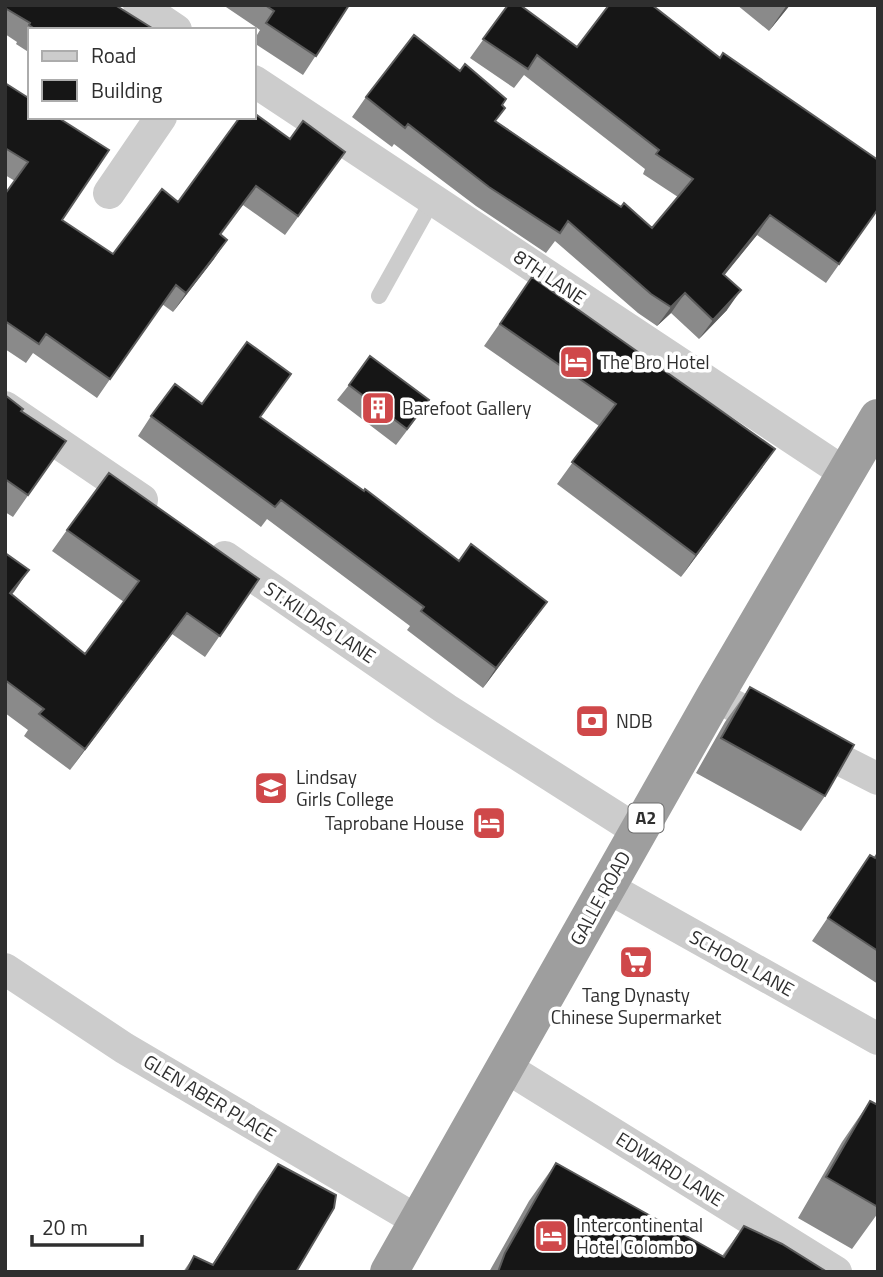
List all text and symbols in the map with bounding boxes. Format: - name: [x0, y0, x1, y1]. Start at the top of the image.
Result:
- legend: [28, 28, 256, 119]
- text: Road: [91, 39, 136, 71]
- text: Building: [91, 74, 163, 106]
- street label: 8TH LANE: [508, 242, 592, 311]
- hotel icon: The Bro Hotel: [557, 343, 595, 381]
- place label: The Bro Hotel: [600, 347, 710, 376]
- building icon: Barefoot Gallery: [359, 389, 397, 427]
- place label: Barefoot Gallery: [402, 393, 532, 422]
- street label: ST.KILDAS LANE: [259, 573, 382, 670]
- bank icon: NDB: [573, 702, 611, 740]
- place label: NDB: [616, 706, 653, 735]
- place label: Lindsay Girls College: [296, 762, 394, 813]
- school or university icon: Lindsay Girls College: [252, 769, 290, 807]
- hotel icon: Taprobane House: [470, 804, 508, 842]
- road number: A2: [628, 804, 664, 832]
- place label: Taprobane House: [325, 808, 464, 837]
- street label: GALLE ROAD: [562, 845, 637, 950]
- street label: SCHOOL LANE: [685, 922, 800, 1003]
- supermarket icon: Tang Dynasty Chinese Supermarket: [617, 943, 655, 981]
- place label: Tang Dynasty Chinese Supermarket: [551, 980, 722, 1031]
- street label: GLEN ABER PLACE: [138, 1046, 282, 1149]
- street label: EDWARD LANE: [611, 1124, 730, 1213]
- scale bar: [32, 1204, 142, 1248]
- place label: Intercontinental Hotel Colombo: [576, 1210, 703, 1261]
- text: 20 m: [42, 1211, 88, 1243]
- hotel icon: Intercontinental Hotel Colombo: [532, 1217, 570, 1255]

